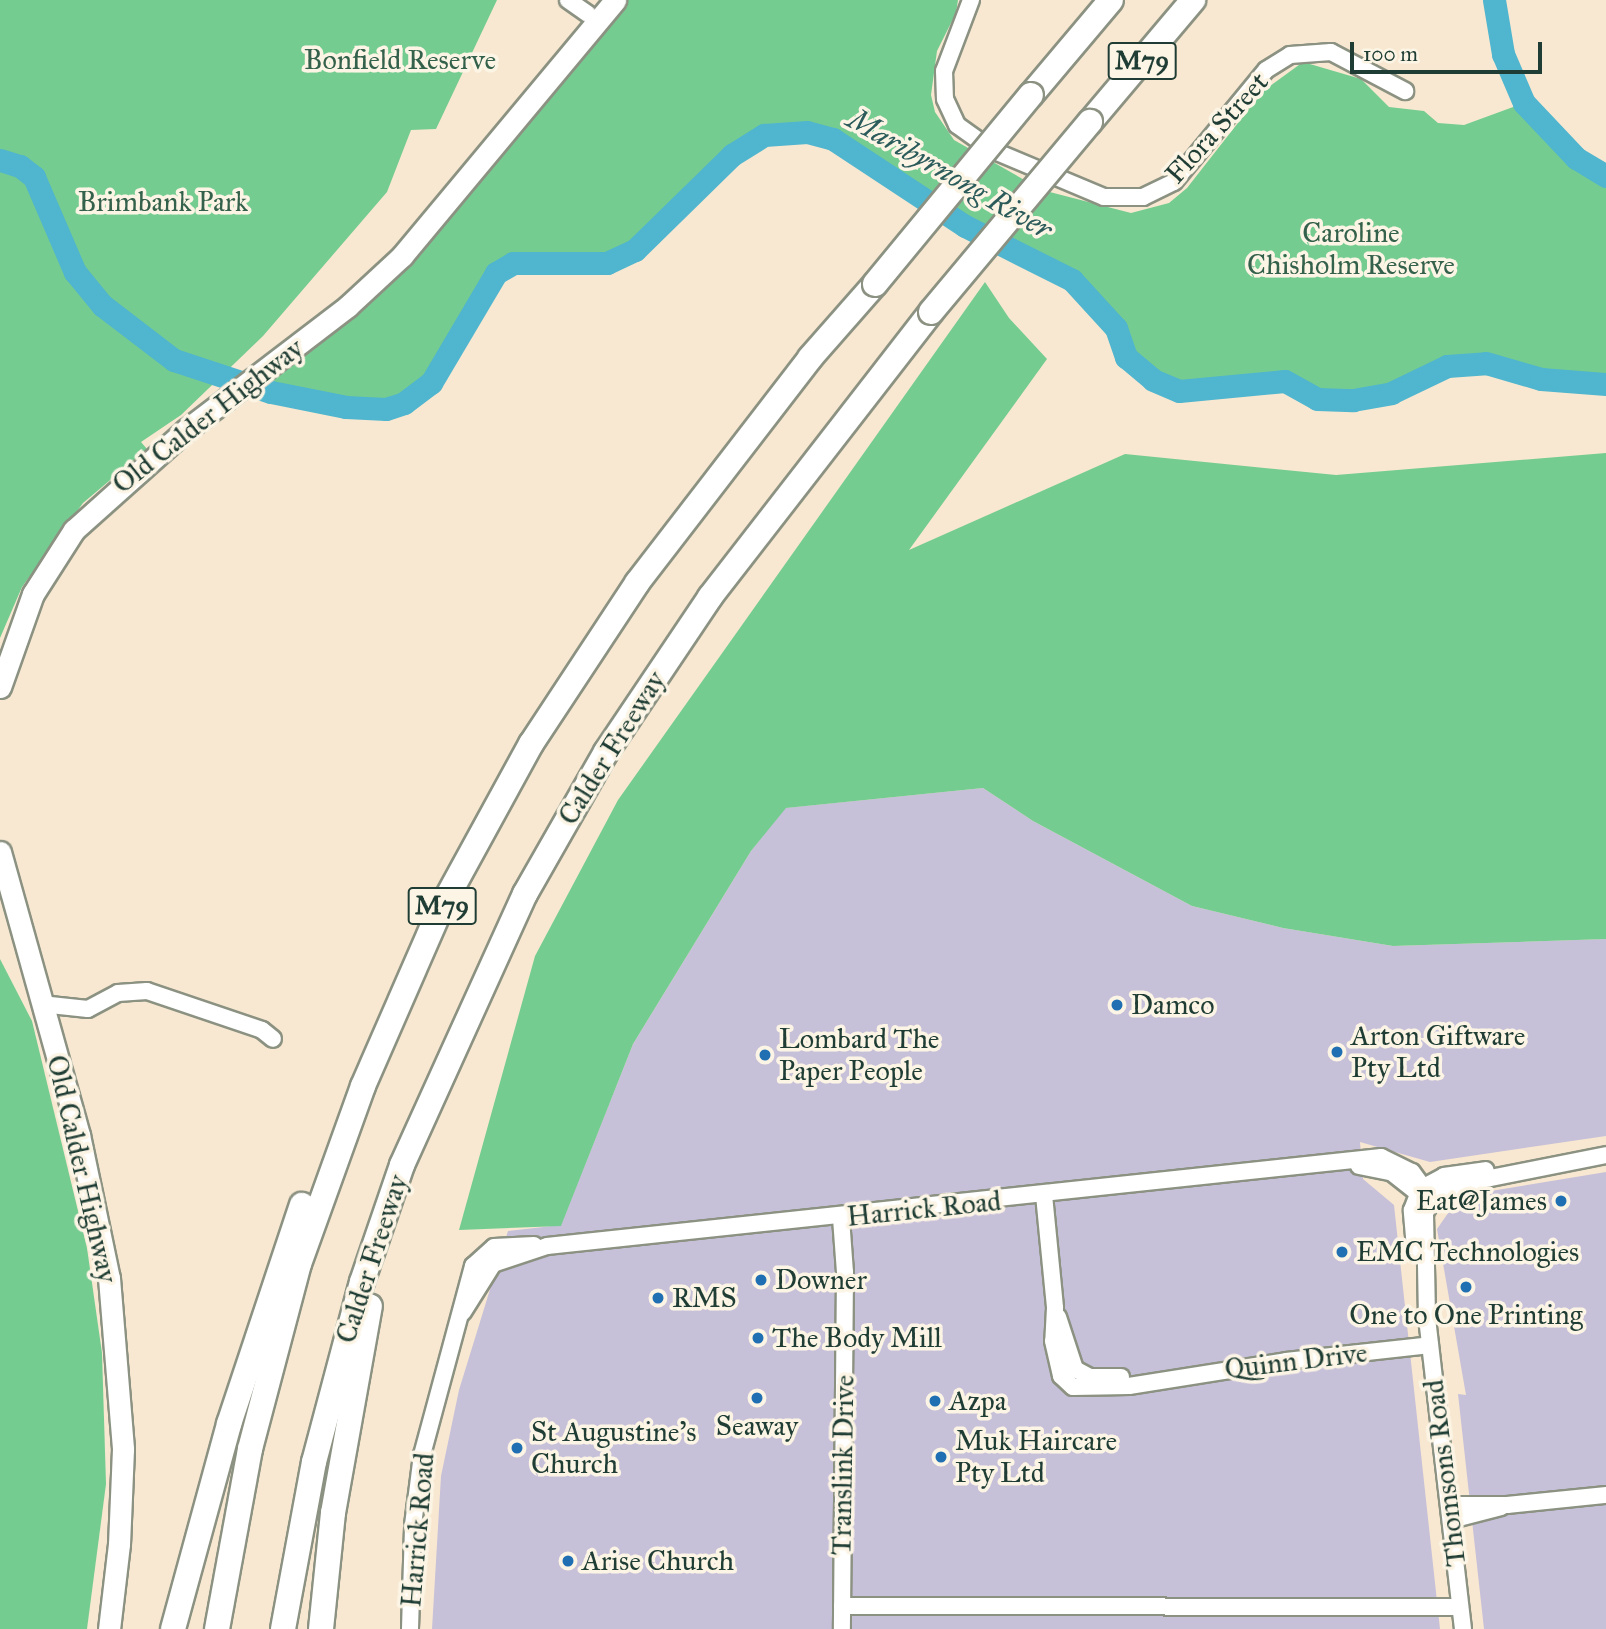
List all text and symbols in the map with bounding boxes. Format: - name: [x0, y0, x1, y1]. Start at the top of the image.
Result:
- scale bar: [1354, 28, 1546, 72]
- road number: M79: [1107, 38, 1177, 83]
- text: 100 m: [1363, 41, 1418, 67]
- park label: Bonfield Reserve: [304, 43, 496, 77]
- street label: Flora Street: [1158, 66, 1276, 190]
- water label: Maribyrnong River: [841, 101, 1059, 247]
- park label: Brimbank Park: [78, 185, 248, 219]
- park label: Caroline Chisholm Reserve: [1247, 216, 1455, 282]
- street label: Old Calder Highway: [106, 331, 310, 501]
- street label: Calder Freeway: [551, 665, 673, 831]
- road number: M79: [407, 884, 477, 928]
- place label: Damco: [1131, 988, 1215, 1022]
- marker: Damco: [1109, 997, 1125, 1013]
- place label: Arton Giftware Pty Ltd: [1351, 1019, 1525, 1085]
- place label: Lombard The Paper People: [779, 1022, 940, 1088]
- marker: Arton Giftware Pty Ltd: [1329, 1044, 1345, 1060]
- marker: Lombard The Paper People: [757, 1047, 773, 1063]
- street label: Old Calder Highway: [39, 1052, 125, 1286]
- street label: Calder Freeway: [329, 1171, 415, 1347]
- street label: Harrick Road: [845, 1184, 1003, 1234]
- place label: Eat@James: [1416, 1184, 1547, 1218]
- marker: Eat@James: [1553, 1193, 1569, 1209]
- place label: EMC Technologies: [1356, 1235, 1579, 1269]
- marker: EMC Technologies: [1334, 1244, 1350, 1260]
- place label: Downer: [775, 1263, 867, 1297]
- marker: Downer: [753, 1272, 769, 1288]
- marker: One to One Printing: [1458, 1279, 1474, 1295]
- place label: RMS: [672, 1281, 737, 1315]
- marker: RMS: [650, 1290, 666, 1306]
- place label: One to One Printing: [1349, 1298, 1583, 1332]
- place label: The Body Mill: [772, 1321, 942, 1355]
- marker: The Body Mill: [750, 1330, 766, 1346]
- street label: Quinn Drive: [1223, 1336, 1369, 1386]
- street label: Translink Drive: [825, 1375, 861, 1555]
- street label: Thomsons Road: [1417, 1378, 1473, 1568]
- place label: Azpa: [949, 1384, 1007, 1418]
- marker: Seaway: [749, 1390, 765, 1406]
- marker: Azpa: [927, 1393, 943, 1409]
- place label: Seaway: [716, 1409, 798, 1443]
- place label: St Augustine's Church: [531, 1415, 696, 1481]
- place label: Muk Haircare Pty Ltd: [955, 1424, 1117, 1490]
- marker: St Augustine's Church: [509, 1440, 525, 1456]
- marker: Muk Haircare Pty Ltd: [933, 1449, 949, 1465]
- street label: Harrick Road: [395, 1451, 441, 1609]
- place label: Arise Church: [582, 1544, 734, 1578]
- marker: Arise Church: [560, 1553, 576, 1569]

